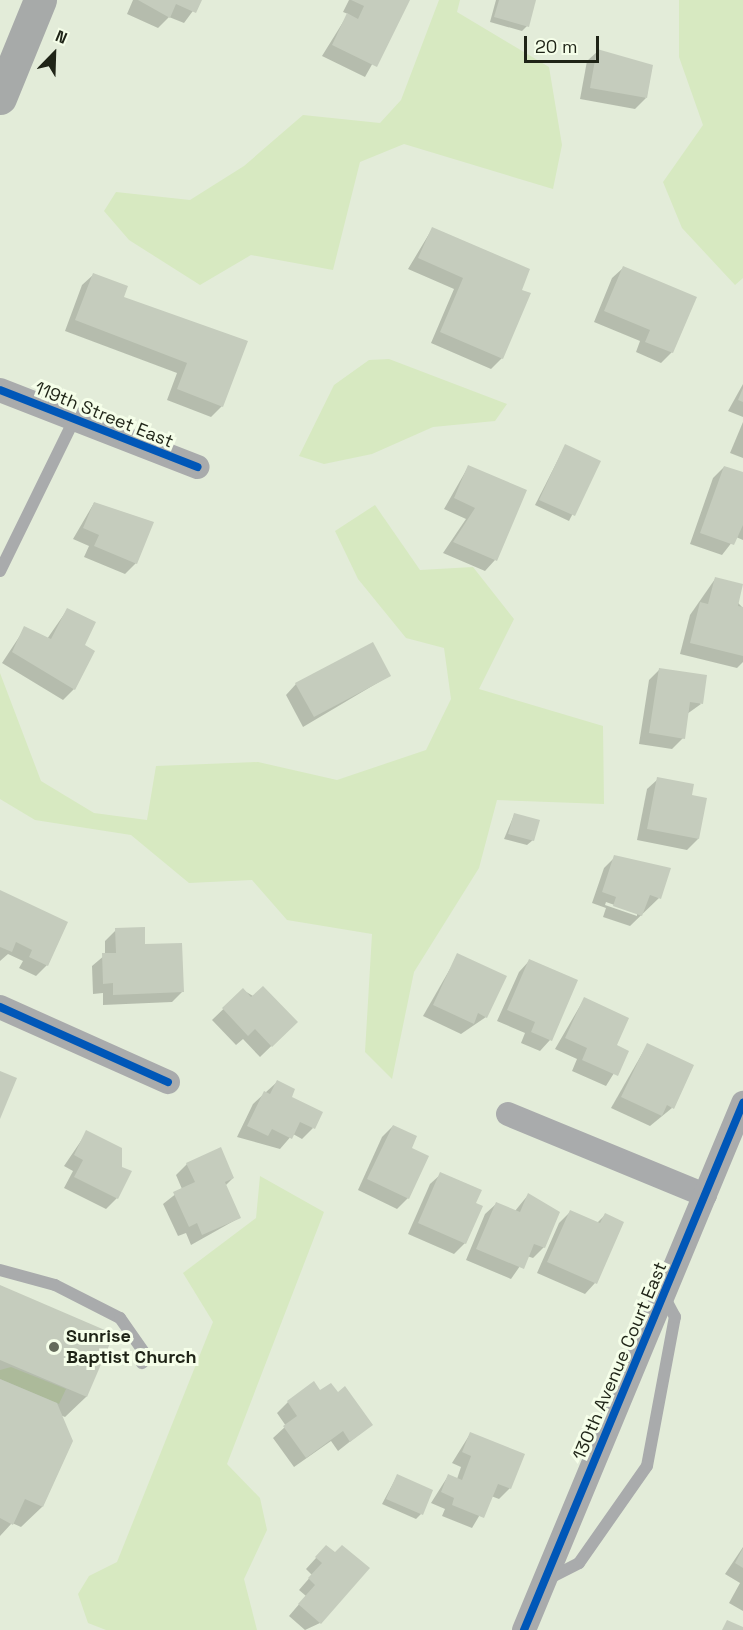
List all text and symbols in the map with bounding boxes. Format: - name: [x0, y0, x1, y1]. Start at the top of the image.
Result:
- north arrow: [24, 24, 84, 84]
- scale bar: [527, 24, 602, 62]
- text: N: [52, 25, 70, 49]
- text: 20 m: [535, 35, 578, 58]
- street label: 119th Street East: [32, 377, 176, 453]
- street label: 130th Avenue Court East: [568, 1259, 672, 1463]
- place label: Sunrise Baptist Church: [66, 1326, 197, 1368]
- marker: Sunrise Baptist Church: [47, 1340, 61, 1354]

